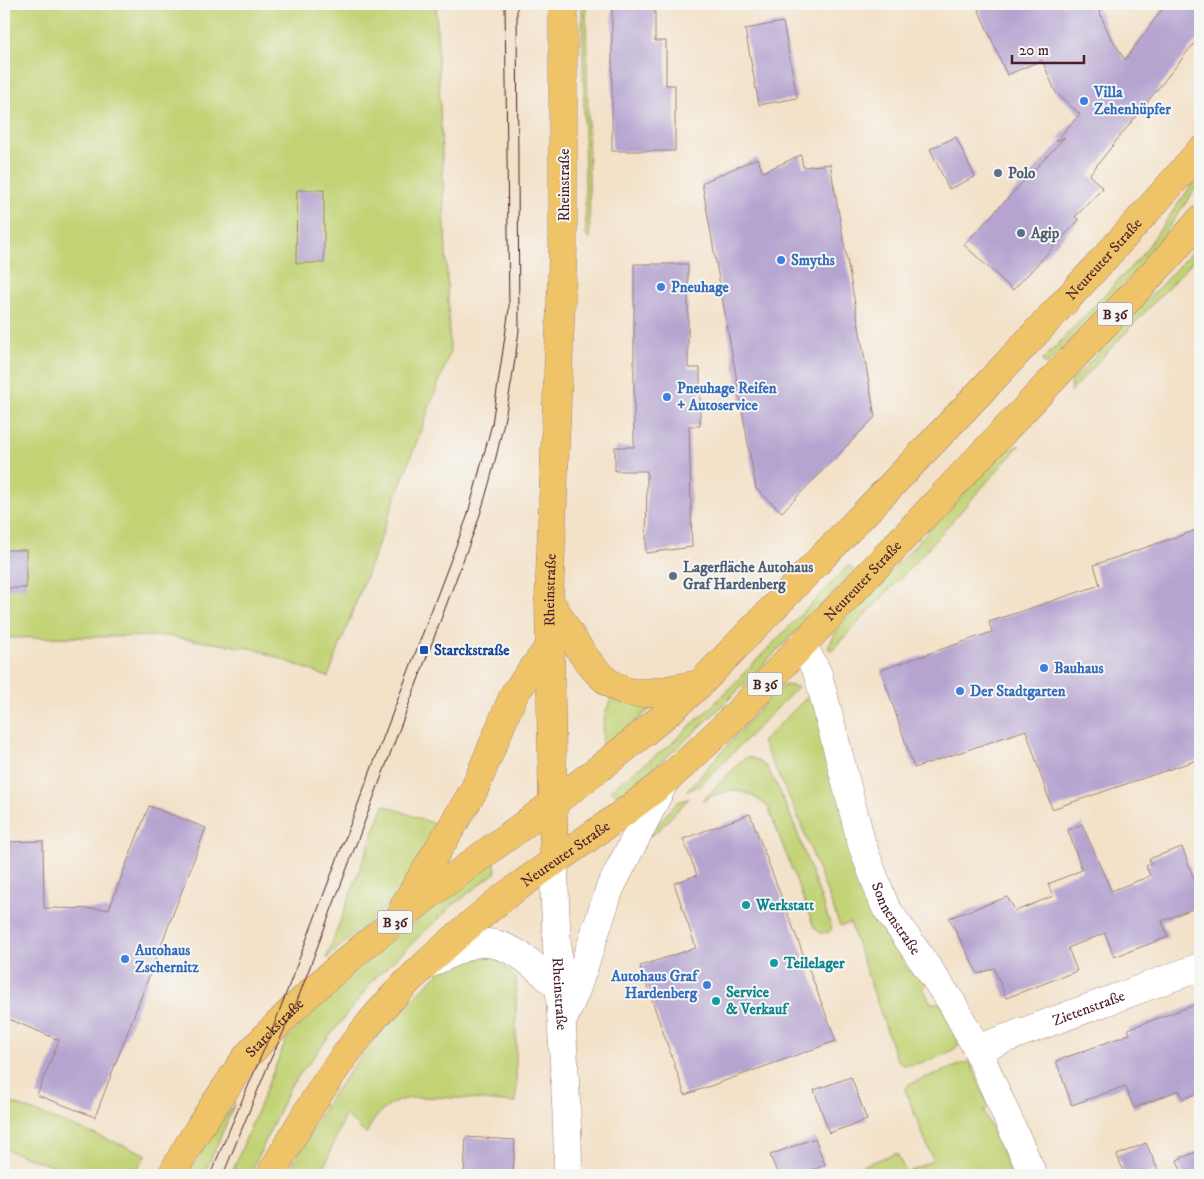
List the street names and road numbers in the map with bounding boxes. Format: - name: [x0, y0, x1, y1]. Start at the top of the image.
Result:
- street label: Rheinstraße: [555, 149, 574, 221]
- street label: Neureuter Straße: [1062, 214, 1146, 304]
- road number: B 36: [1098, 302, 1132, 326]
- street label: Neureuter Straße: [820, 537, 906, 626]
- street label: Rheinstraße: [540, 553, 561, 627]
- road number: B 36: [748, 672, 782, 696]
- street label: Neureuter Straße: [517, 817, 614, 892]
- street label: Sonnenstraße: [867, 880, 925, 959]
- road number: B 36: [378, 910, 412, 934]
- street label: Rheinstraße: [548, 957, 571, 1031]
- street label: Zietenstraße: [1050, 986, 1128, 1030]
- street label: Starckstraße: [241, 995, 308, 1062]

